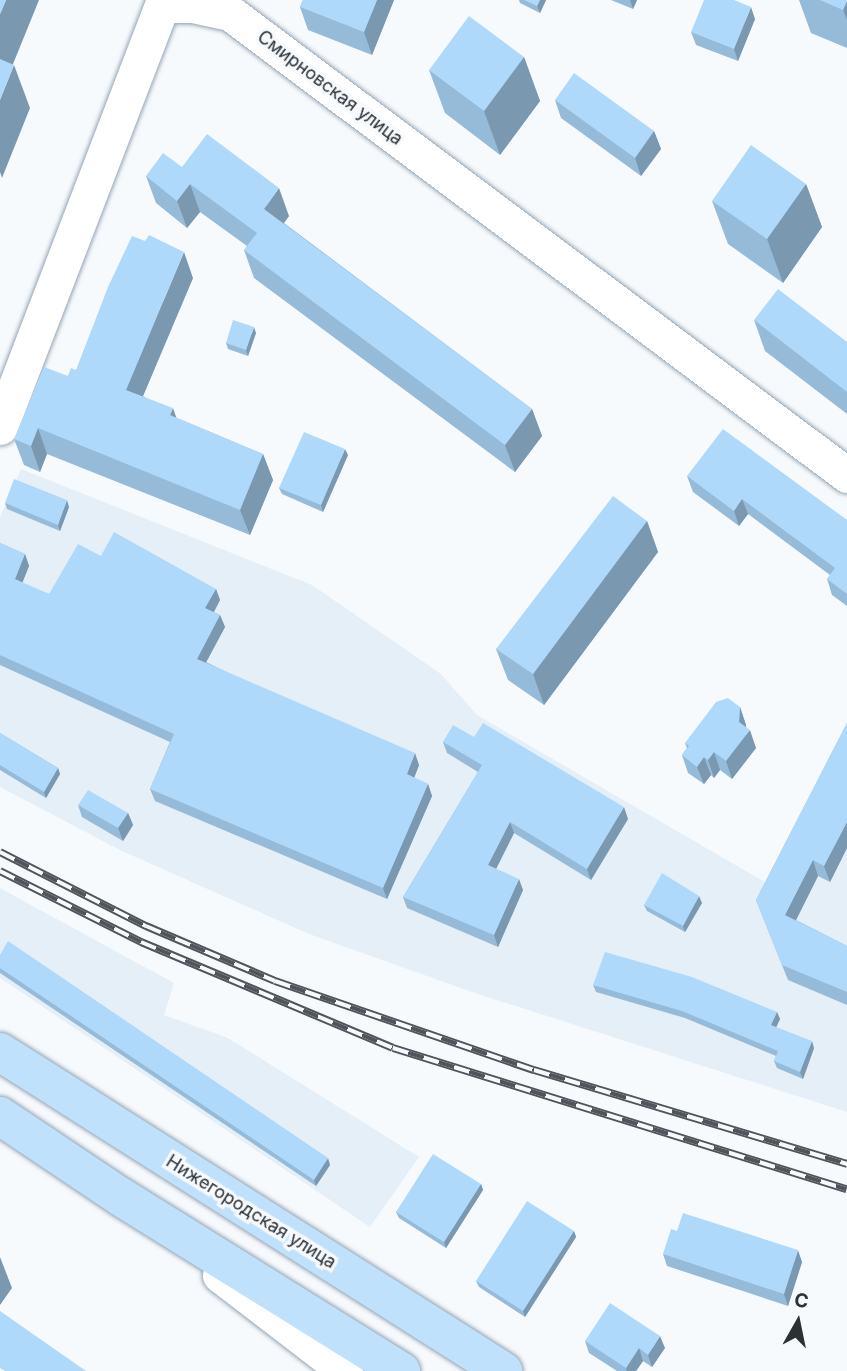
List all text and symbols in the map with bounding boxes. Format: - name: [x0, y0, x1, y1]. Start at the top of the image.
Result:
- street label: Смирновская улица: [253, 26, 407, 150]
- street label: Нижегородская улица: [162, 1151, 340, 1273]
- north arrow: [763, 1287, 833, 1357]
- text: С: [793, 1288, 810, 1313]

